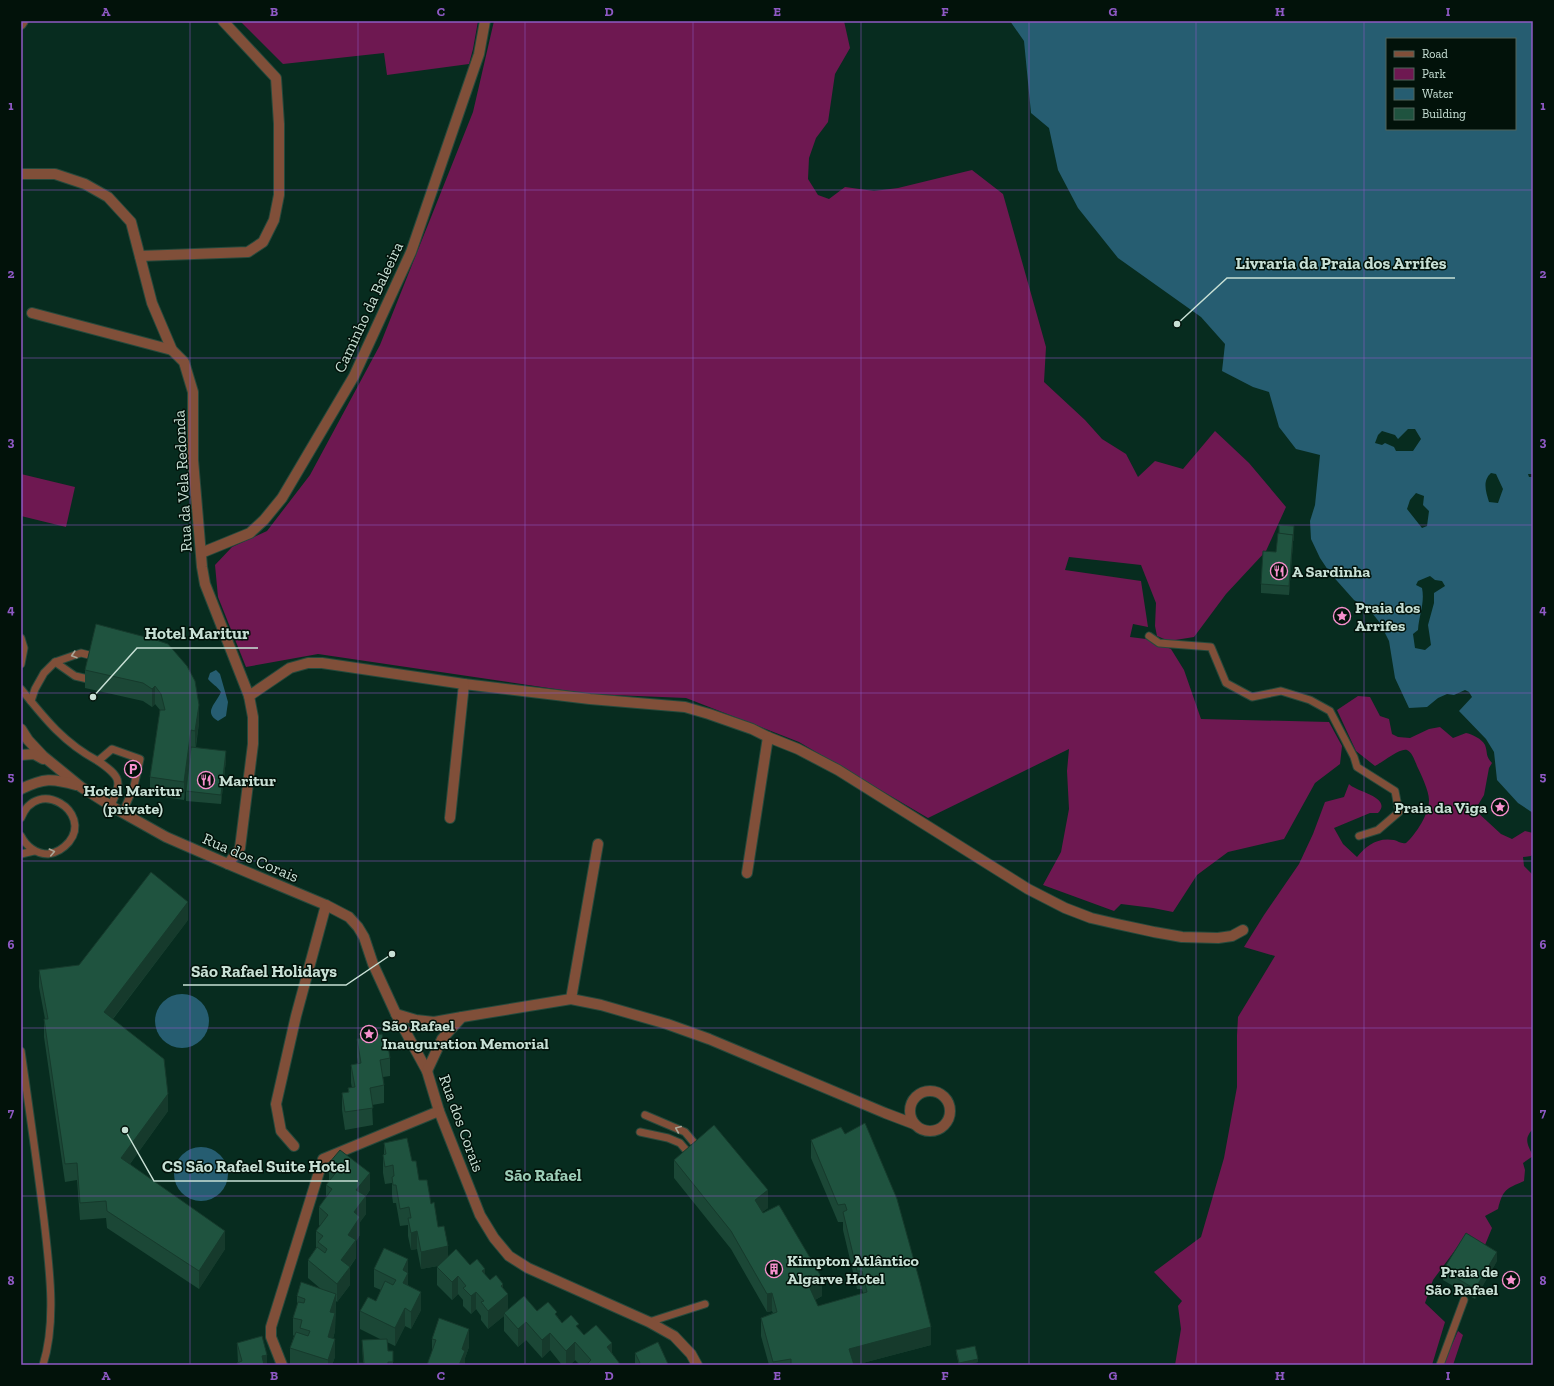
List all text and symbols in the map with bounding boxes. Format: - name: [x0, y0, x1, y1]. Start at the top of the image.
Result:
- text: A: [102, 4, 111, 19]
- text: B: [270, 4, 278, 19]
- text: C: [437, 4, 445, 19]
- text: D: [604, 4, 614, 19]
- text: E: [773, 4, 781, 19]
- text: F: [941, 4, 949, 19]
- text: G: [1109, 4, 1118, 19]
- text: H: [1275, 4, 1285, 19]
- text: I: [1446, 4, 1451, 19]
- legend: [1386, 38, 1516, 130]
- text: Road: [1422, 47, 1448, 61]
- text: Park: [1422, 67, 1447, 81]
- text: Water: [1422, 87, 1454, 101]
- text: 1: [8, 98, 14, 113]
- text: 1: [1540, 98, 1546, 113]
- text: Building: [1422, 107, 1466, 121]
- street label: Caminho da Baleeira: [330, 239, 407, 376]
- callout: Livraria da Praia dos Arrifes: [1227, 249, 1455, 278]
- text: Livraria da Praia dos Arrifes: [1236, 253, 1447, 273]
- text: 2: [8, 266, 15, 281]
- text: 2: [1540, 266, 1547, 281]
- street label: Rua da Vela Redonda: [169, 409, 196, 552]
- text: 3: [8, 434, 15, 449]
- text: 3: [1540, 434, 1547, 449]
- restaurant icon: A Sardinha: [1269, 561, 1289, 581]
- place label: A Sardinha: [1292, 562, 1370, 581]
- place label: Praia dos Arrifes: [1355, 598, 1420, 635]
- text: 4: [7, 602, 15, 617]
- text: 4: [1539, 602, 1547, 617]
- place icon: Praia dos Arrifes: [1332, 606, 1352, 626]
- callout: Hotel Maritur: [137, 619, 258, 648]
- text: Hotel Maritur: [144, 623, 250, 643]
- one-way arrow: [70, 650, 77, 659]
- parking icon: Hotel Maritur (private): [123, 759, 143, 779]
- text: 5: [8, 769, 15, 784]
- text: 5: [1540, 769, 1547, 784]
- restaurant icon: Maritur: [196, 770, 216, 790]
- place label: Maritur: [219, 771, 276, 790]
- place label: Hotel Maritur (private): [84, 781, 182, 818]
- place icon: Praia da Viga: [1490, 797, 1510, 817]
- place label: Praia da Viga: [1394, 798, 1487, 817]
- street label: Rua dos Corais: [200, 829, 302, 886]
- one-way arrow: [49, 849, 56, 857]
- text: 6: [8, 937, 15, 952]
- text: 6: [1540, 937, 1547, 952]
- callout: São Rafael Holidays: [183, 956, 346, 985]
- text: São Rafael Holidays: [191, 961, 337, 981]
- place label: São Rafael Inauguration Memorial: [382, 1016, 549, 1053]
- place icon: São Rafael Inauguration Memorial: [359, 1024, 379, 1044]
- street label: Rua dos Corais: [435, 1072, 488, 1174]
- text: 7: [8, 1105, 15, 1120]
- text: 7: [1540, 1105, 1547, 1120]
- one-way arrow: [675, 1125, 682, 1133]
- callout: CS São Rafael Suite Hotel: [154, 1152, 358, 1181]
- text: CS São Rafael Suite Hotel: [162, 1156, 350, 1176]
- district label: São Rafael: [504, 1165, 582, 1185]
- place label: Kimpton Atlântico Algarve Hotel: [787, 1251, 919, 1288]
- building icon: Kimpton Atlântico Algarve Hotel: [764, 1259, 784, 1279]
- place label: Praia de São Rafael: [1425, 1262, 1498, 1299]
- place icon: Praia de São Rafael: [1501, 1270, 1521, 1290]
- text: 8: [7, 1273, 15, 1288]
- text: 8: [1539, 1273, 1547, 1288]
- text: A: [102, 1368, 111, 1383]
- text: B: [270, 1368, 278, 1383]
- text: C: [437, 1368, 445, 1383]
- text: D: [604, 1368, 614, 1383]
- text: E: [773, 1368, 781, 1383]
- text: F: [941, 1368, 949, 1383]
- text: G: [1109, 1368, 1118, 1383]
- text: H: [1275, 1368, 1285, 1383]
- text: I: [1446, 1368, 1451, 1383]

